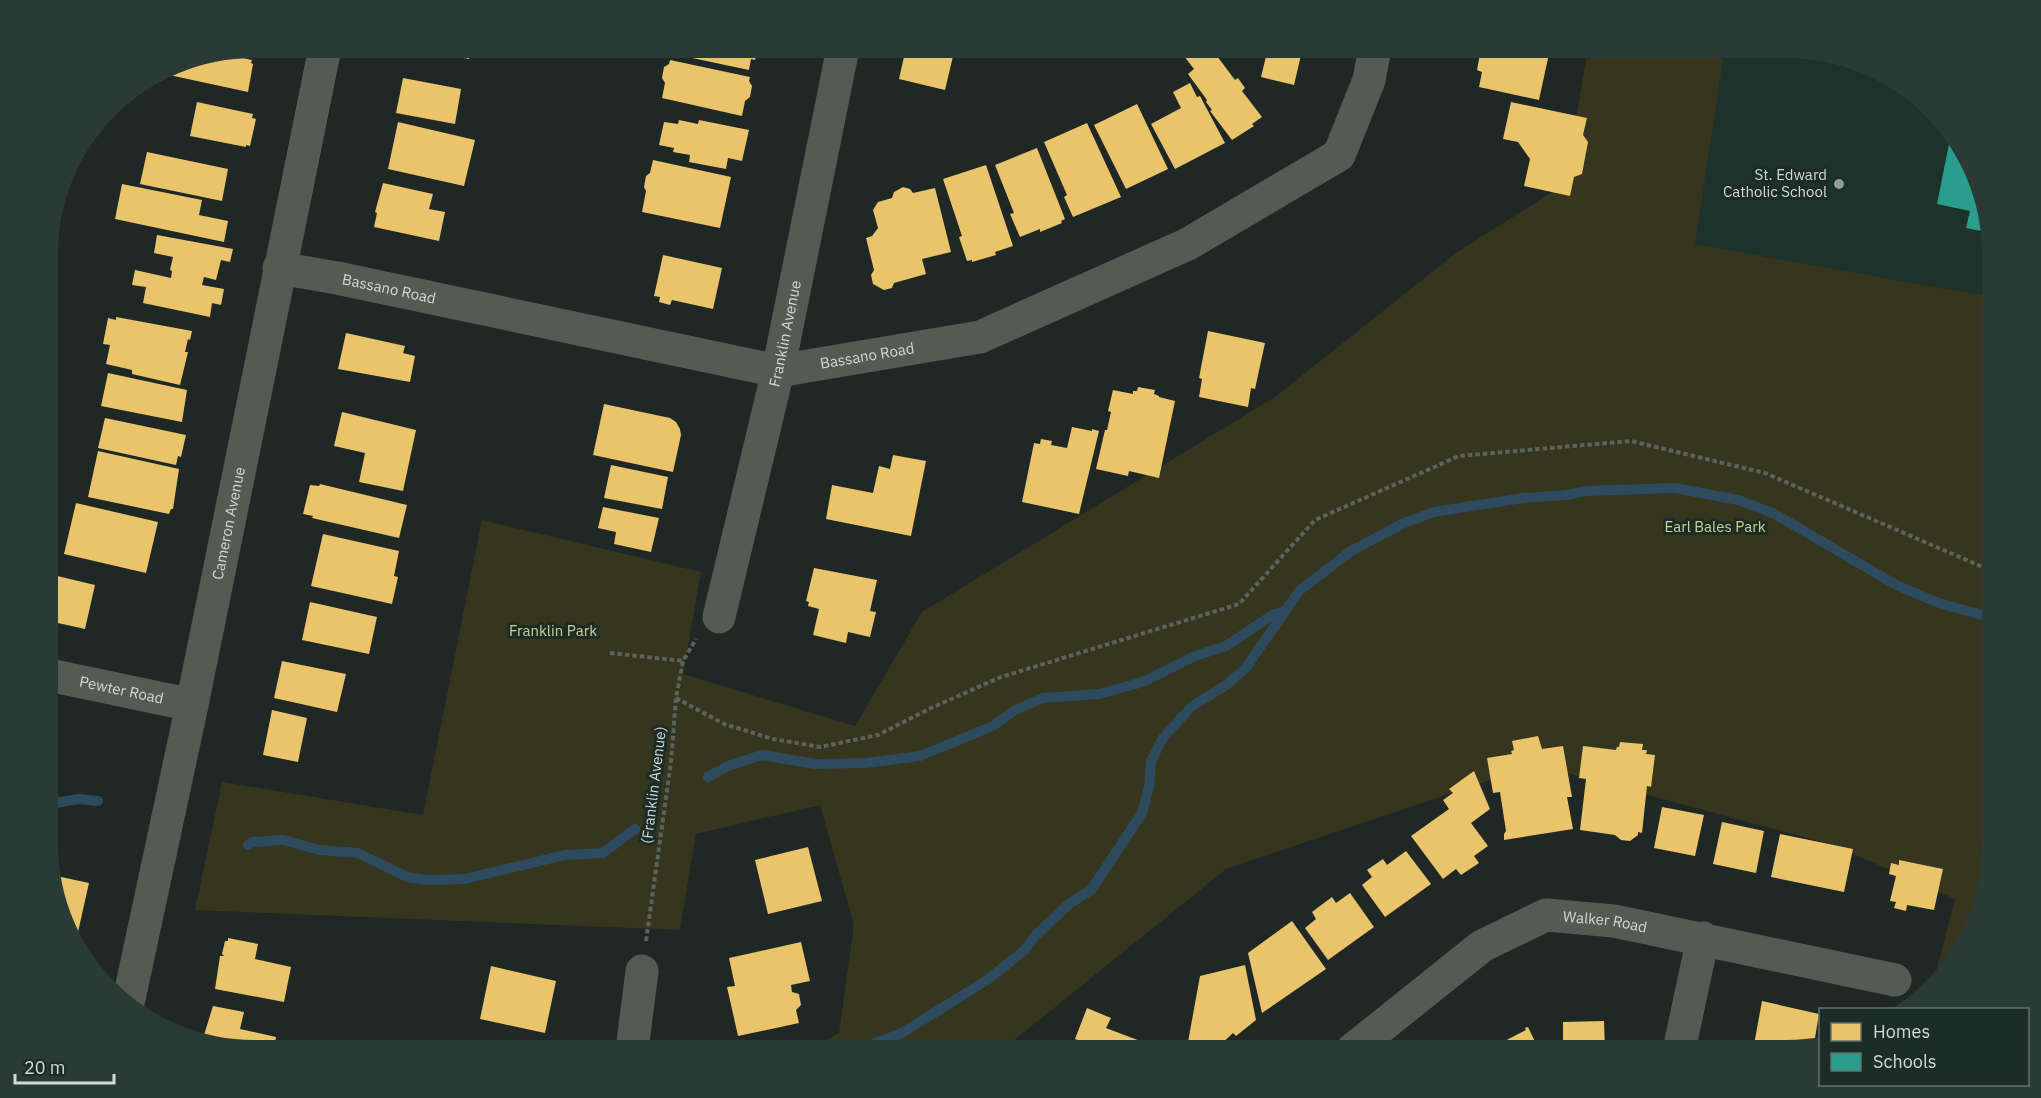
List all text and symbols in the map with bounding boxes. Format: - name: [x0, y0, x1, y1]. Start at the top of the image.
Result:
- place label: St. Edward Catholic School: [1723, 165, 1827, 201]
- marker: St. Edward Catholic School: [1832, 177, 1846, 191]
- street label: Bassano Road: [340, 269, 438, 308]
- street label: Franklin Avenue: [765, 279, 805, 389]
- street label: Bassano Road: [819, 338, 916, 373]
- street label: Cameron Avenue: [208, 465, 249, 581]
- park label: Earl Bales Park: [1664, 517, 1766, 536]
- park label: Franklin Park: [509, 621, 597, 640]
- street label: Pewter Road: [78, 672, 165, 708]
- street label: (Franklin Avenue): [637, 725, 670, 845]
- street label: Walker Road: [1562, 907, 1649, 937]
- legend: [1819, 1008, 2029, 1086]
- text: Homes: [1873, 1020, 1930, 1043]
- scale bar: [15, 1047, 114, 1085]
- text: Schools: [1873, 1050, 1937, 1073]
- text: 20 m: [24, 1056, 66, 1079]

